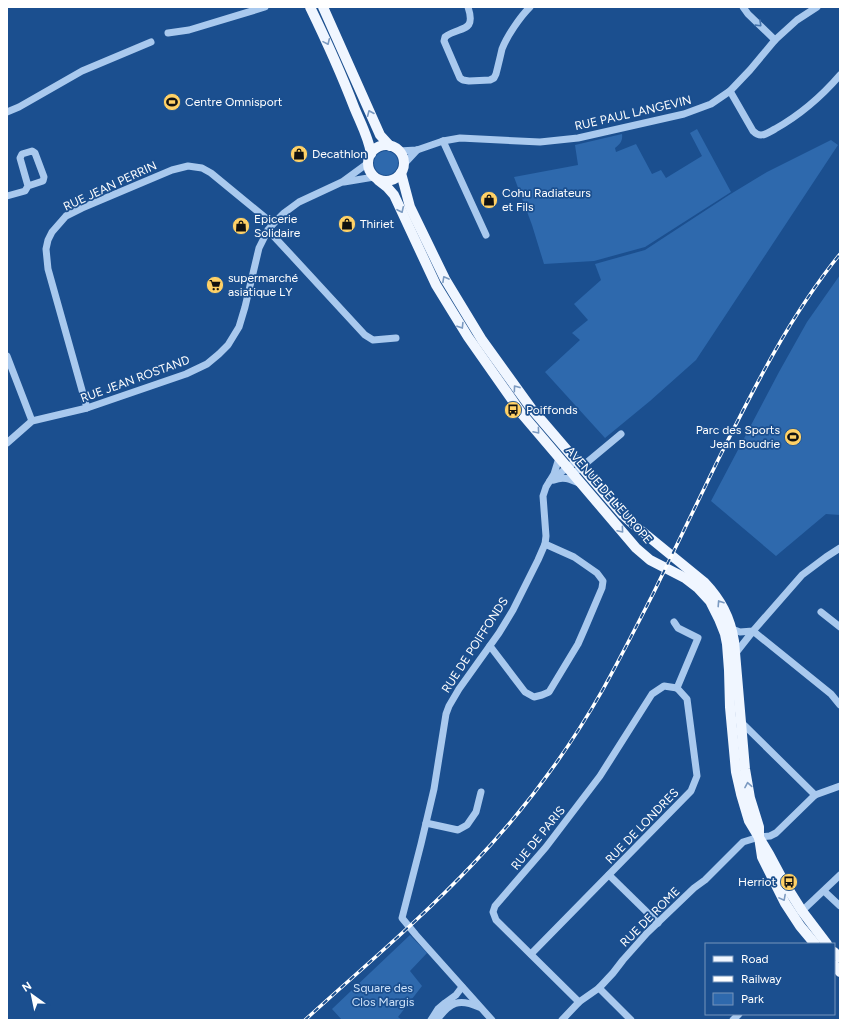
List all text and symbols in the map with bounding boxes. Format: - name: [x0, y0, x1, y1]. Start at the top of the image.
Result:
- one-way arrow: [754, 19, 762, 27]
- one-way arrow: [322, 39, 330, 46]
- sports icon: Centre Omnisport: [162, 92, 182, 112]
- street label: RUE PAUL LANGEVIN: [573, 93, 693, 133]
- place label: Centre Omnisport: [185, 95, 283, 109]
- one-way arrow: [366, 110, 374, 117]
- shop icon: Decathlon: [289, 144, 309, 164]
- place label: Decathlon: [312, 147, 367, 161]
- street label: RUE JEAN PERRIN: [61, 158, 159, 214]
- place label: Cohu Radiateurs et Fils: [502, 186, 591, 214]
- shop icon: Cohu Radiateurs et Fils: [479, 190, 499, 210]
- one-way arrow: [396, 206, 404, 214]
- place label: Epicerie Solidaire: [254, 212, 301, 240]
- shop icon: Thiriet: [337, 214, 357, 234]
- shop icon: Epicerie Solidaire: [231, 216, 251, 236]
- place label: Thiriet: [360, 217, 394, 231]
- place label: supermarché asiatique LY: [228, 271, 299, 299]
- supermarket icon: supermarché asiatique LY: [205, 275, 225, 295]
- one-way arrow: [442, 276, 450, 283]
- one-way arrow: [456, 322, 464, 329]
- street label: RUE JEAN ROSTAND: [78, 353, 192, 405]
- one-way arrow: [514, 385, 521, 392]
- bus stop icon: Poiffonds: [503, 400, 523, 420]
- place label: Poiffonds: [526, 403, 578, 417]
- place label: Parc des Sports Jean Boudrie: [696, 423, 780, 451]
- one-way arrow: [532, 426, 539, 434]
- sports icon: Parc des Sports Jean Boudrie: [783, 427, 803, 447]
- street label: AVENUE DE L'EUROPE: [563, 444, 655, 546]
- one-way arrow: [616, 526, 623, 533]
- street label: RUE DE POIFFONDS: [439, 595, 511, 695]
- one-way arrow: [718, 600, 725, 607]
- one-way arrow: [744, 782, 752, 788]
- street label: RUE DE LONDRES: [602, 785, 682, 867]
- street label: RUE DE PARIS: [508, 803, 568, 873]
- bus stop icon: Herriot: [779, 872, 799, 892]
- place label: Herriot: [738, 875, 776, 889]
- street label: RUE DE ROME: [617, 884, 683, 950]
- one-way arrow: [778, 894, 786, 901]
- legend: [705, 943, 835, 1015]
- text: Road: [741, 952, 769, 966]
- text: Railway: [741, 972, 782, 986]
- north arrow: [12, 975, 52, 1015]
- text: N: [20, 979, 34, 995]
- park label: Square des Clos Margis: [352, 981, 415, 1009]
- text: Park: [741, 992, 764, 1006]

